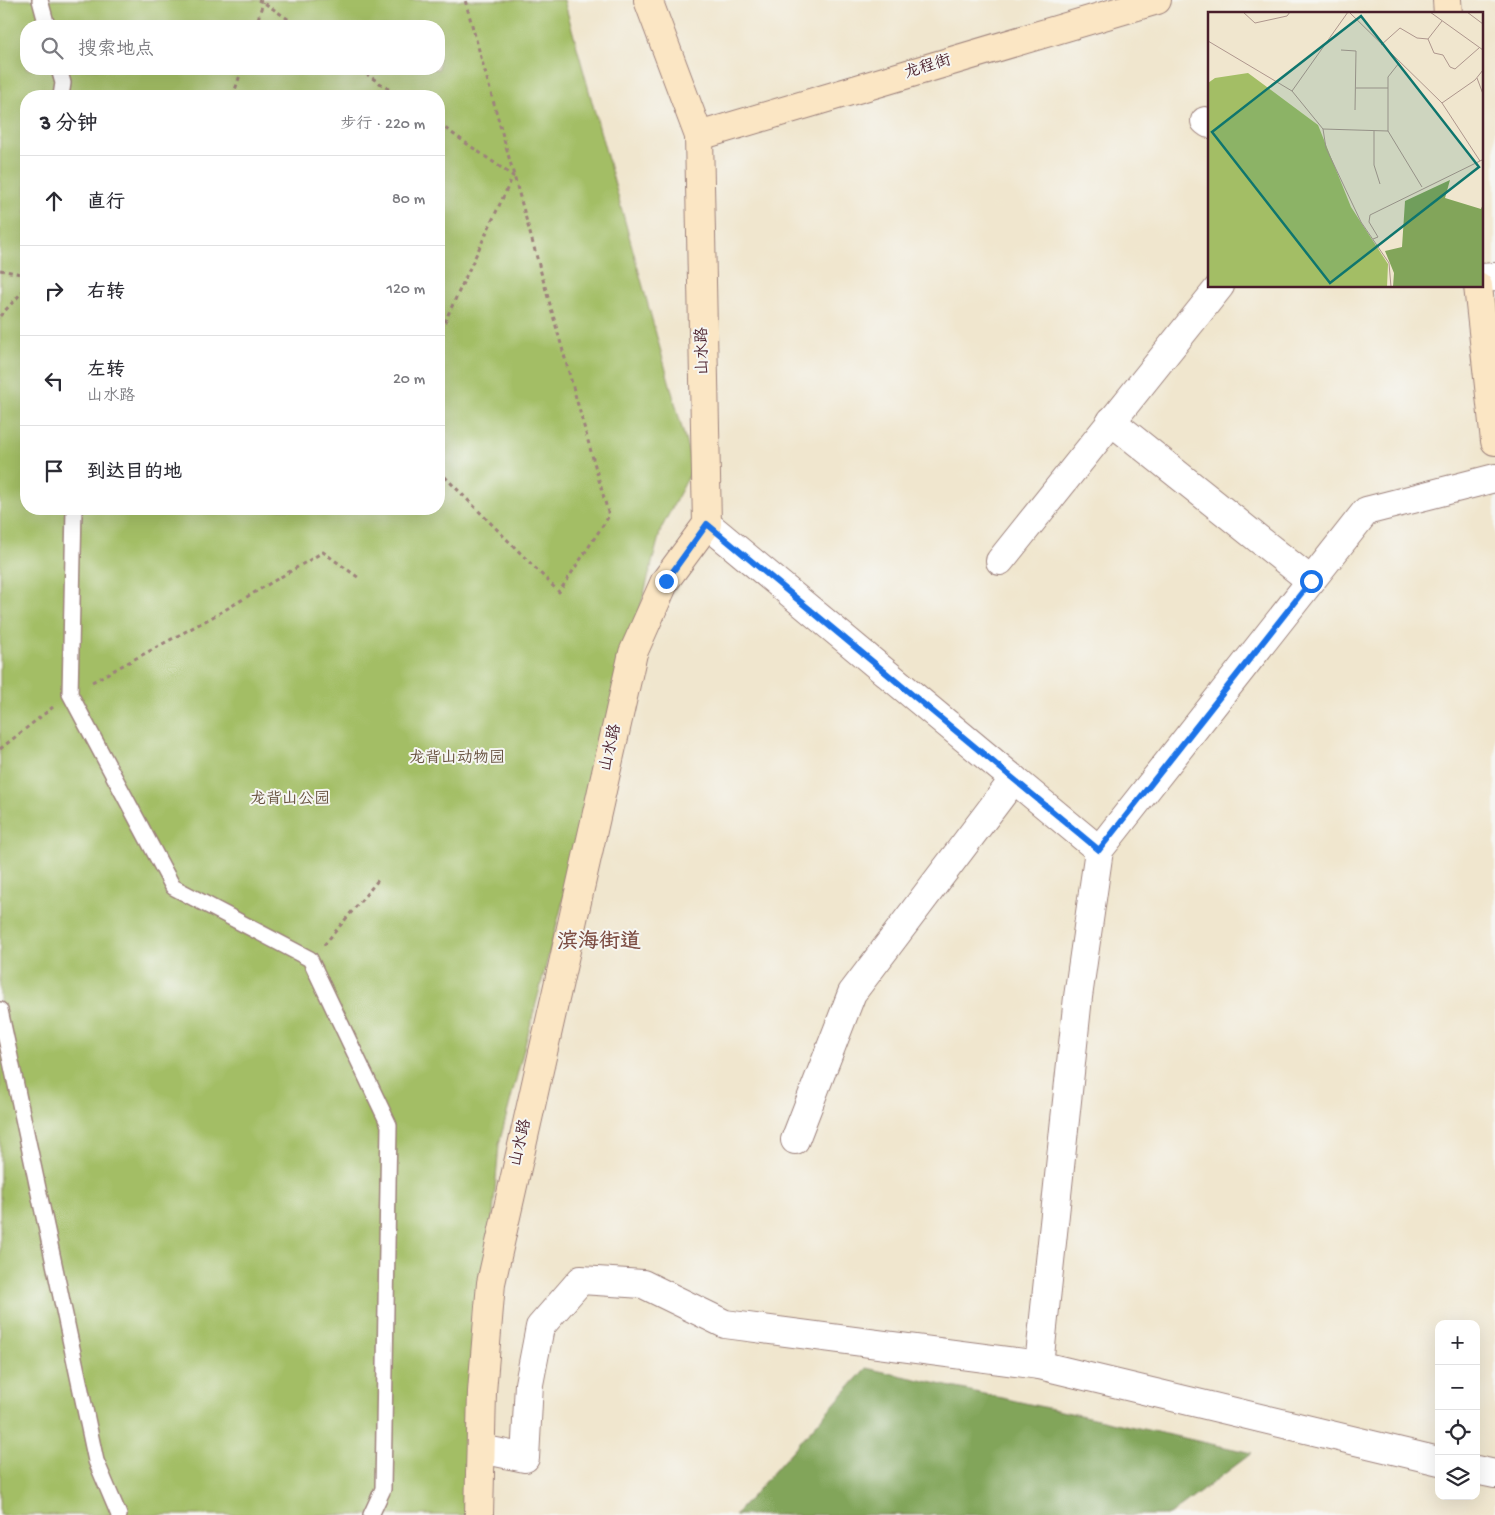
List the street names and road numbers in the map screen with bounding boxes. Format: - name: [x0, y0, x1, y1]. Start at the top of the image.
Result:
- street label: 龙程街: [902, 51, 954, 84]
- street label: 山水路: [692, 327, 714, 375]
- street label: 山水路: [595, 722, 627, 774]
- street label: 山水路: [505, 1117, 537, 1169]

